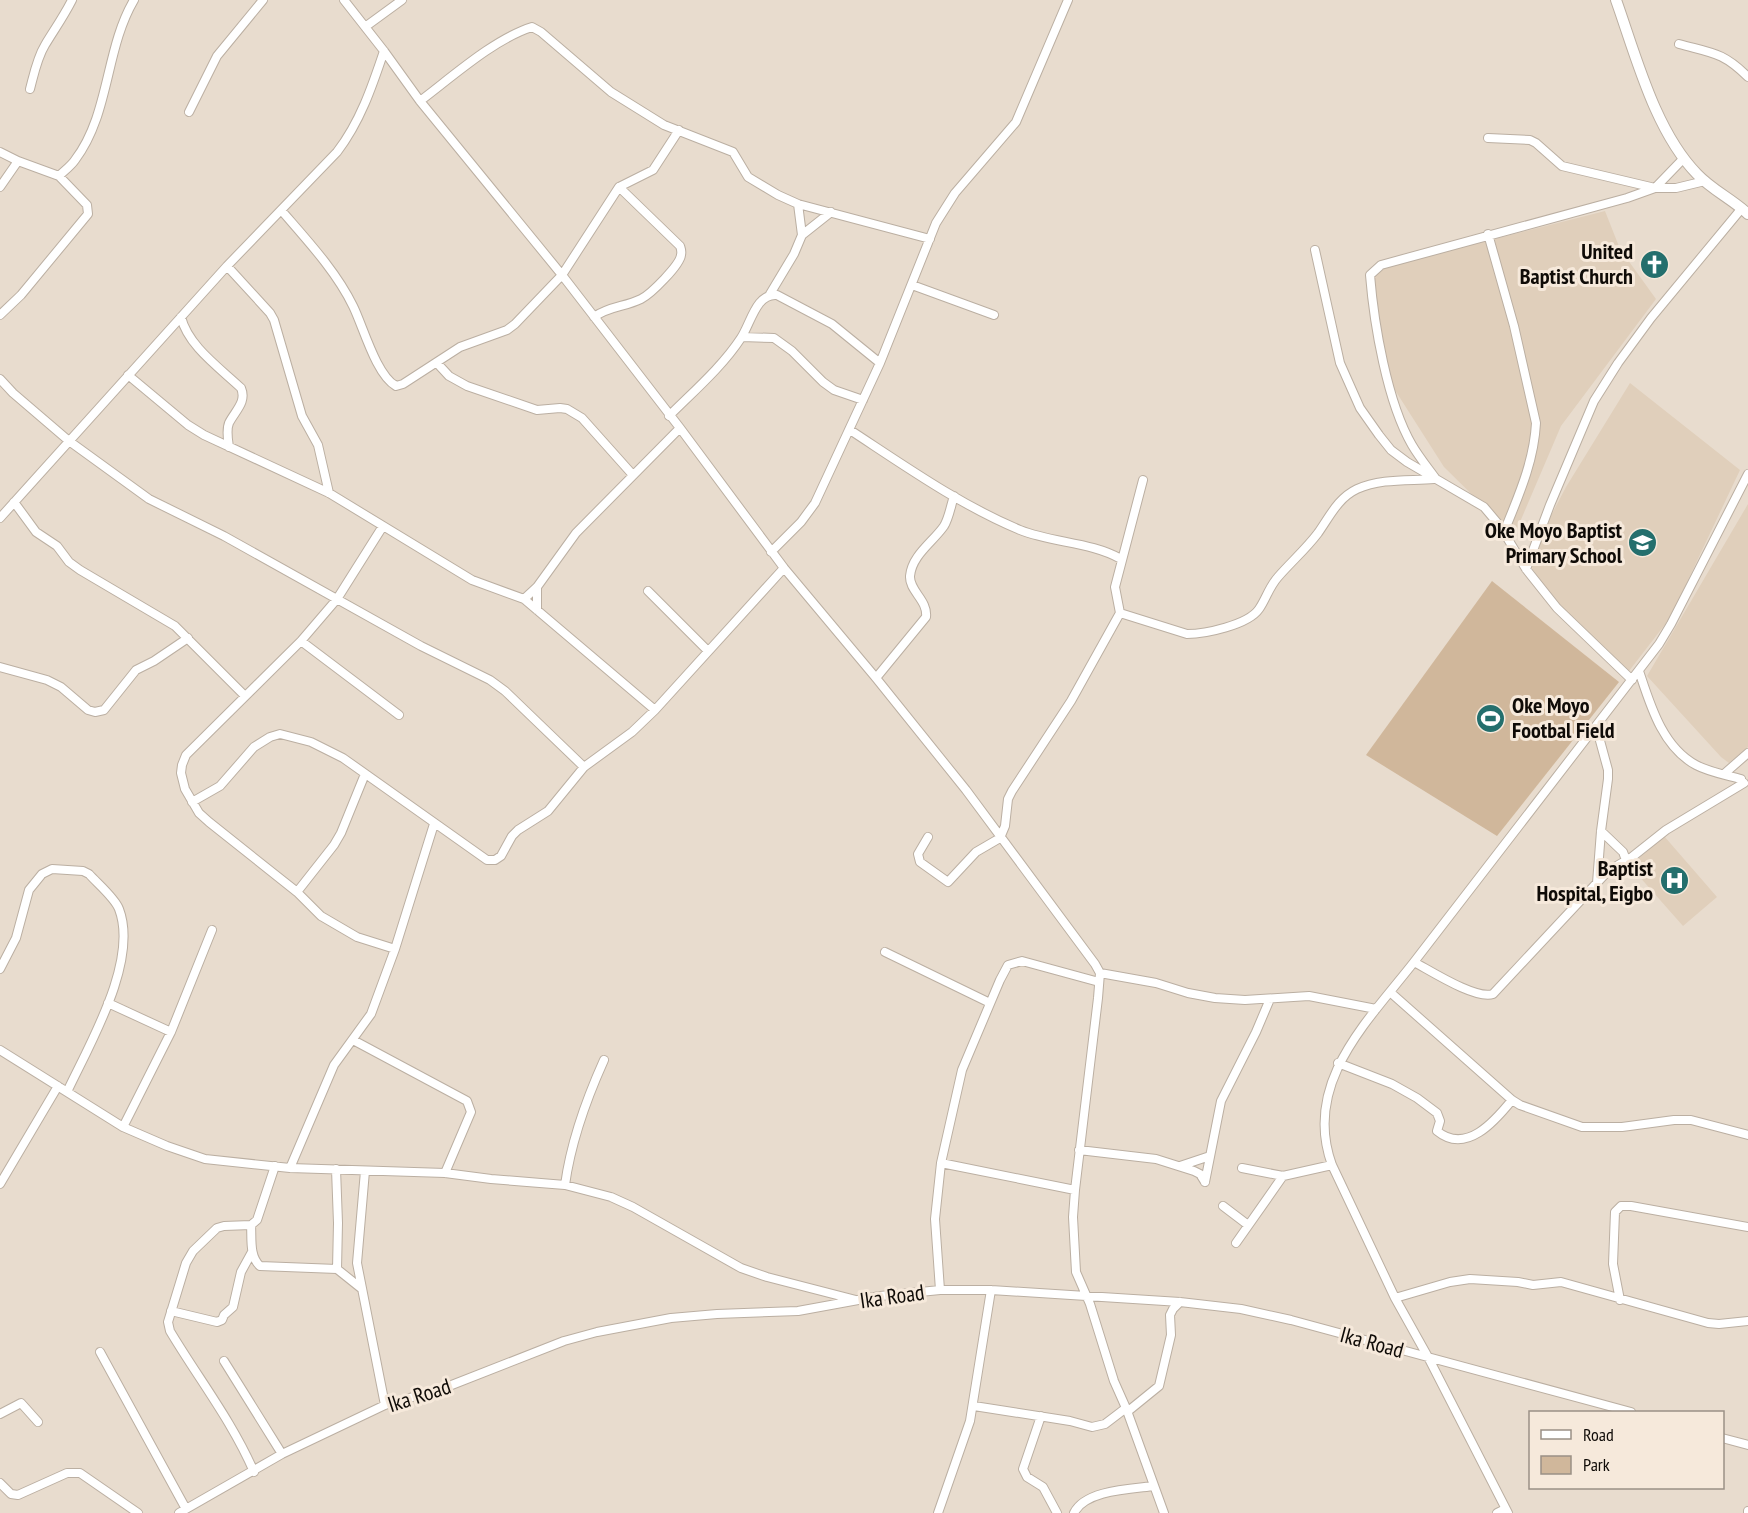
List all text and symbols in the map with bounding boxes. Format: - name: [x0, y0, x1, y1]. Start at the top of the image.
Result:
- place label: United Baptist Church: [1520, 237, 1633, 290]
- church icon: United Baptist Church: [1638, 248, 1670, 280]
- place label: Oke Moyo Baptist Primary School: [1485, 516, 1623, 569]
- school or university icon: Oke Moyo Baptist Primary School: [1627, 527, 1659, 559]
- place label: Oke Moyo Footbal Field: [1512, 691, 1615, 744]
- sports icon: Oke Moyo Footbal Field: [1475, 702, 1507, 734]
- place label: Baptist Hospital, Eigbo: [1537, 854, 1654, 907]
- hospital icon: Baptist Hospital, Eigbo: [1658, 865, 1690, 897]
- street label: Ika Road: [858, 1278, 926, 1314]
- street label: Ika Road: [1337, 1320, 1407, 1364]
- street label: Ika Road: [384, 1372, 454, 1418]
- legend: [1529, 1411, 1724, 1489]
- text: Road: [1583, 1423, 1614, 1446]
- text: Park: [1583, 1453, 1610, 1476]

